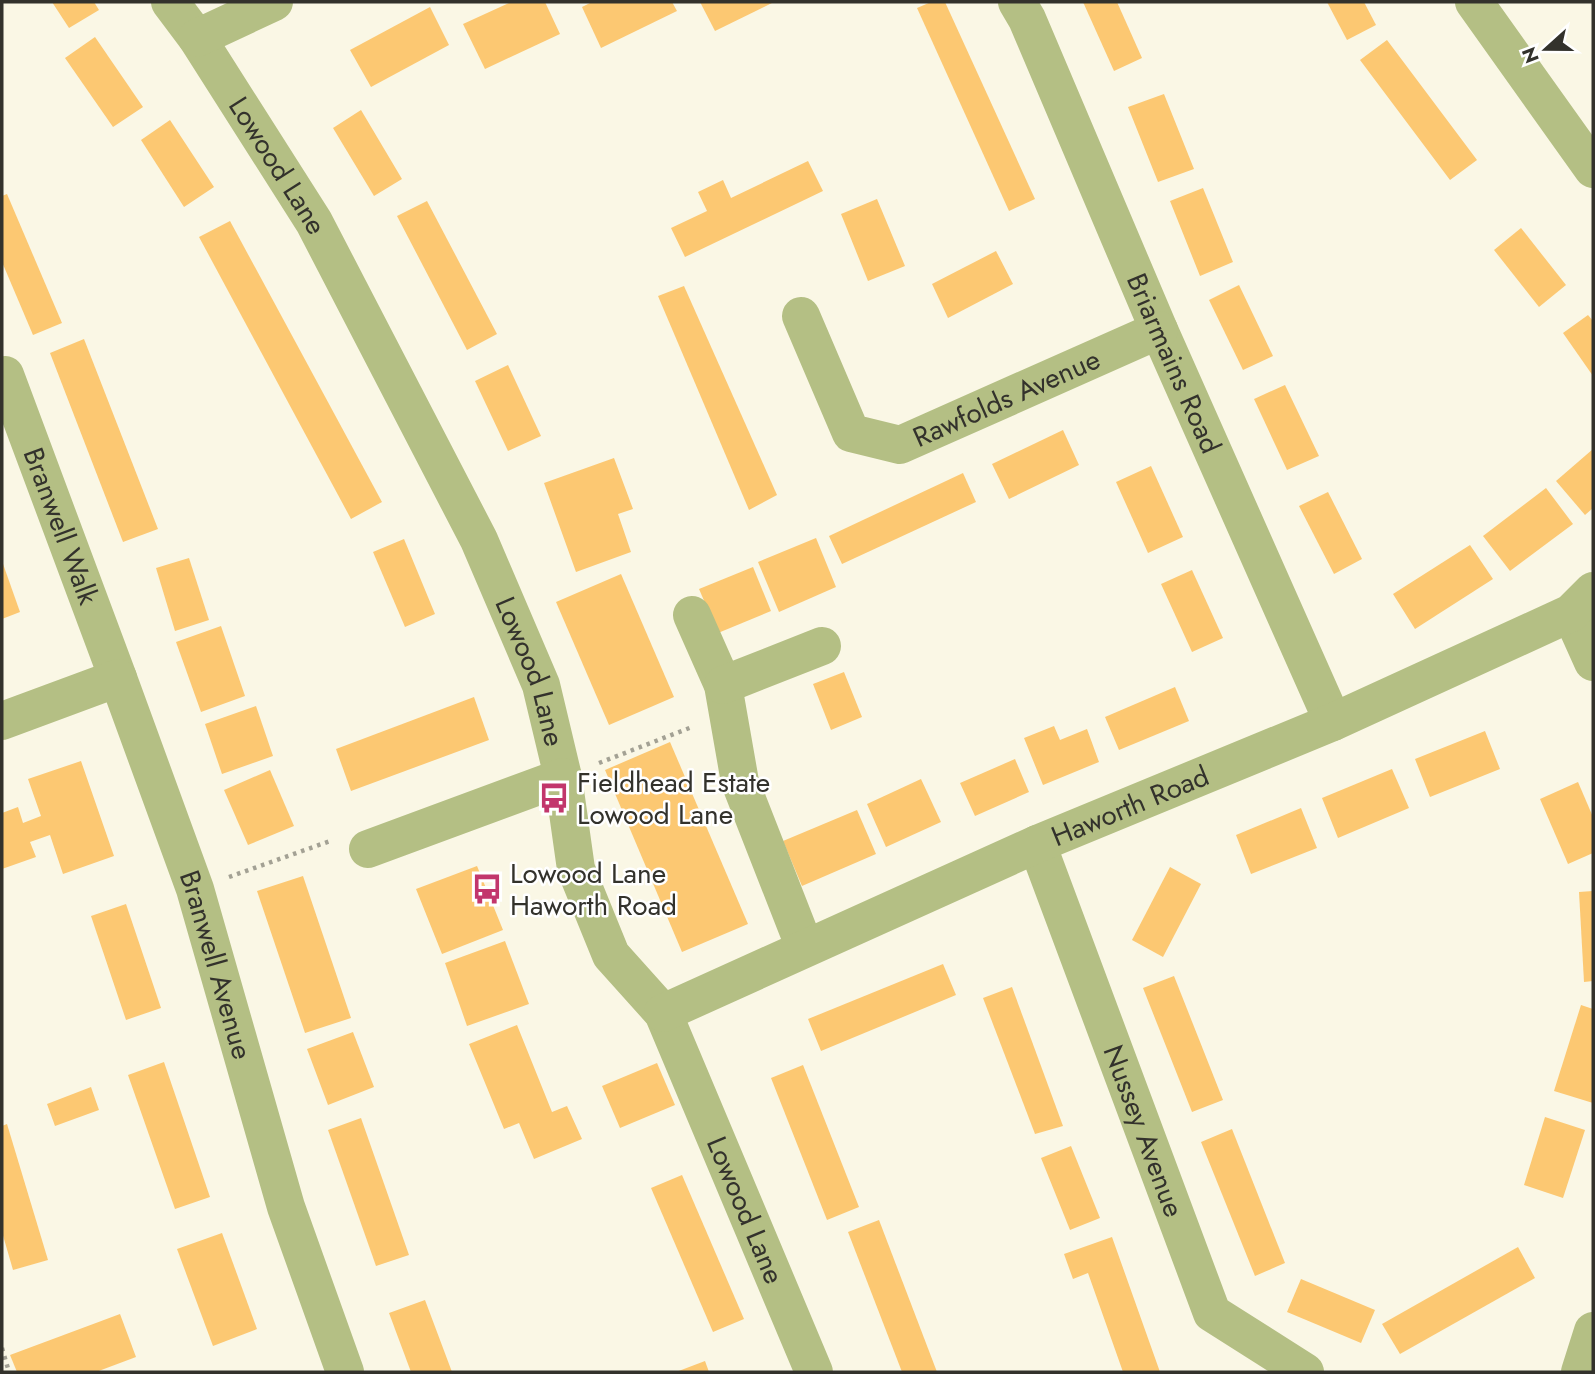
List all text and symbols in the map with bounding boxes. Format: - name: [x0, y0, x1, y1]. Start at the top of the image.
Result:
- north arrow: [1511, 14, 1581, 84]
- text: N: [1515, 43, 1546, 67]
- street label: Lowood Lane: [219, 88, 337, 241]
- street label: Briarmains Road: [1117, 267, 1232, 460]
- street label: Rawfolds Avenue: [906, 338, 1106, 457]
- street label: Branwell Walk: [13, 441, 109, 611]
- street label: Lowood Lane: [485, 590, 575, 750]
- street label: Haworth Road: [1045, 755, 1215, 856]
- place label: Fieldhead Estate Lowood Lane: [577, 762, 770, 835]
- bus stop icon: Fieldhead Estate Lowood Lane: [537, 781, 571, 815]
- place label: Lowood Lane Haworth Road: [510, 853, 677, 926]
- street label: Branwell Avenue: [169, 864, 263, 1064]
- bus stop icon: Lowood Lane Haworth Road: [470, 872, 504, 906]
- street label: Nussey Avenue: [1093, 1039, 1195, 1223]
- street label: Lowood Lane: [697, 1130, 795, 1290]

